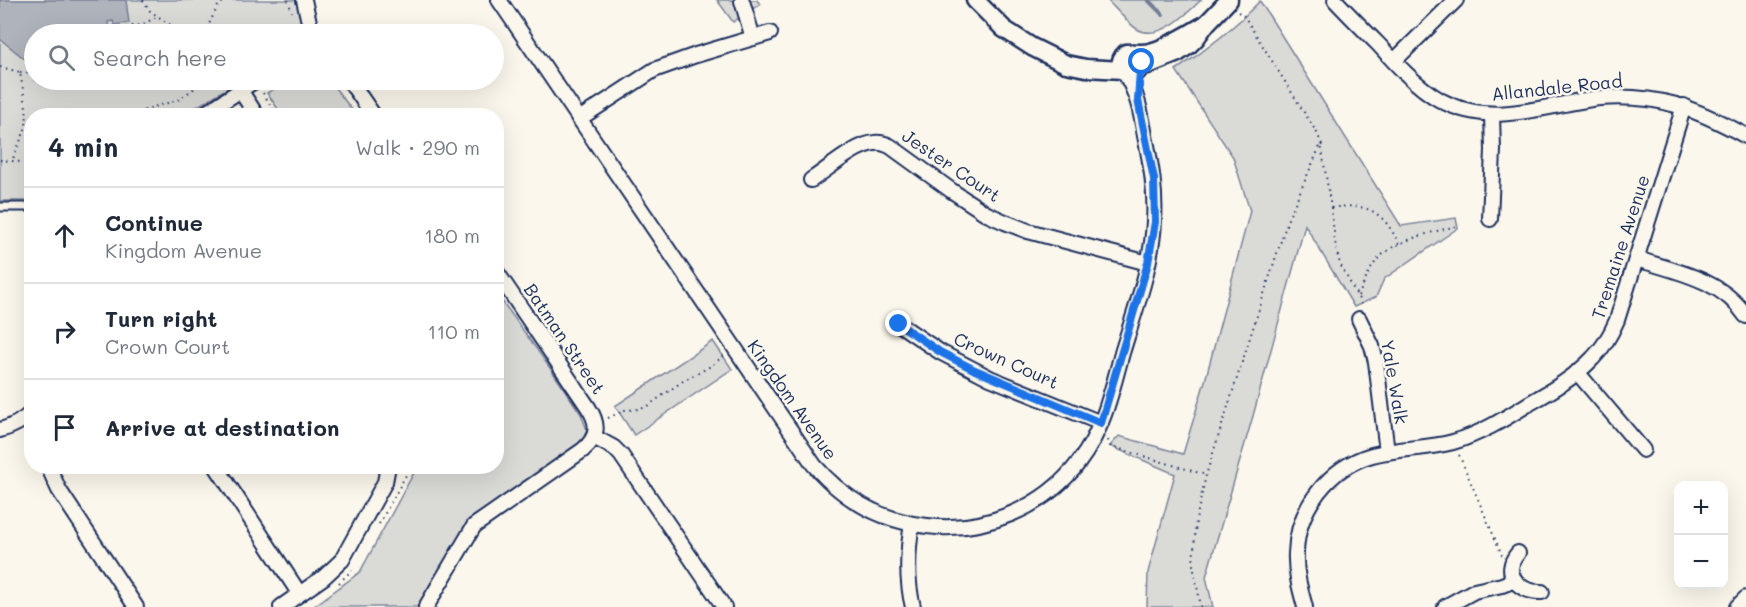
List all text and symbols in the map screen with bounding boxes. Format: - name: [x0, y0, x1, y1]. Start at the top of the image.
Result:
- search box: [24, 24, 504, 90]
- icon: search: [45, 41, 78, 74]
- text: Search here: [93, 43, 227, 72]
- route start: [1128, 48, 1154, 74]
- street label: Allandale Road: [1490, 68, 1624, 106]
- street label: Jester Court: [898, 123, 1006, 207]
- text: 4 min: [48, 130, 118, 164]
- text: Walk · 290 m: [355, 134, 480, 160]
- street label: Tremaine Avenue: [1585, 171, 1655, 322]
- text: Continue: [105, 208, 203, 237]
- icon: ahead: [48, 219, 81, 252]
- text: 180 m: [424, 222, 480, 248]
- text: Kingdom Avenue: [105, 237, 262, 263]
- street label: Batman Street: [519, 278, 611, 399]
- text: Turn right: [105, 304, 217, 333]
- route end: [885, 310, 911, 336]
- icon: right: [48, 315, 81, 348]
- text: 110 m: [427, 318, 480, 344]
- street label: Crown Court: [950, 326, 1063, 394]
- text: Crown Court: [105, 333, 230, 359]
- street label: Kingdom Avenue: [742, 335, 843, 464]
- street label: Yale Walk: [1376, 338, 1414, 426]
- icon: arrive: [48, 411, 81, 444]
- text: Arrive at destination: [105, 413, 340, 442]
- map controls: [1674, 481, 1728, 589]
- button: +: [1674, 481, 1728, 535]
- button: −: [1674, 535, 1728, 589]

